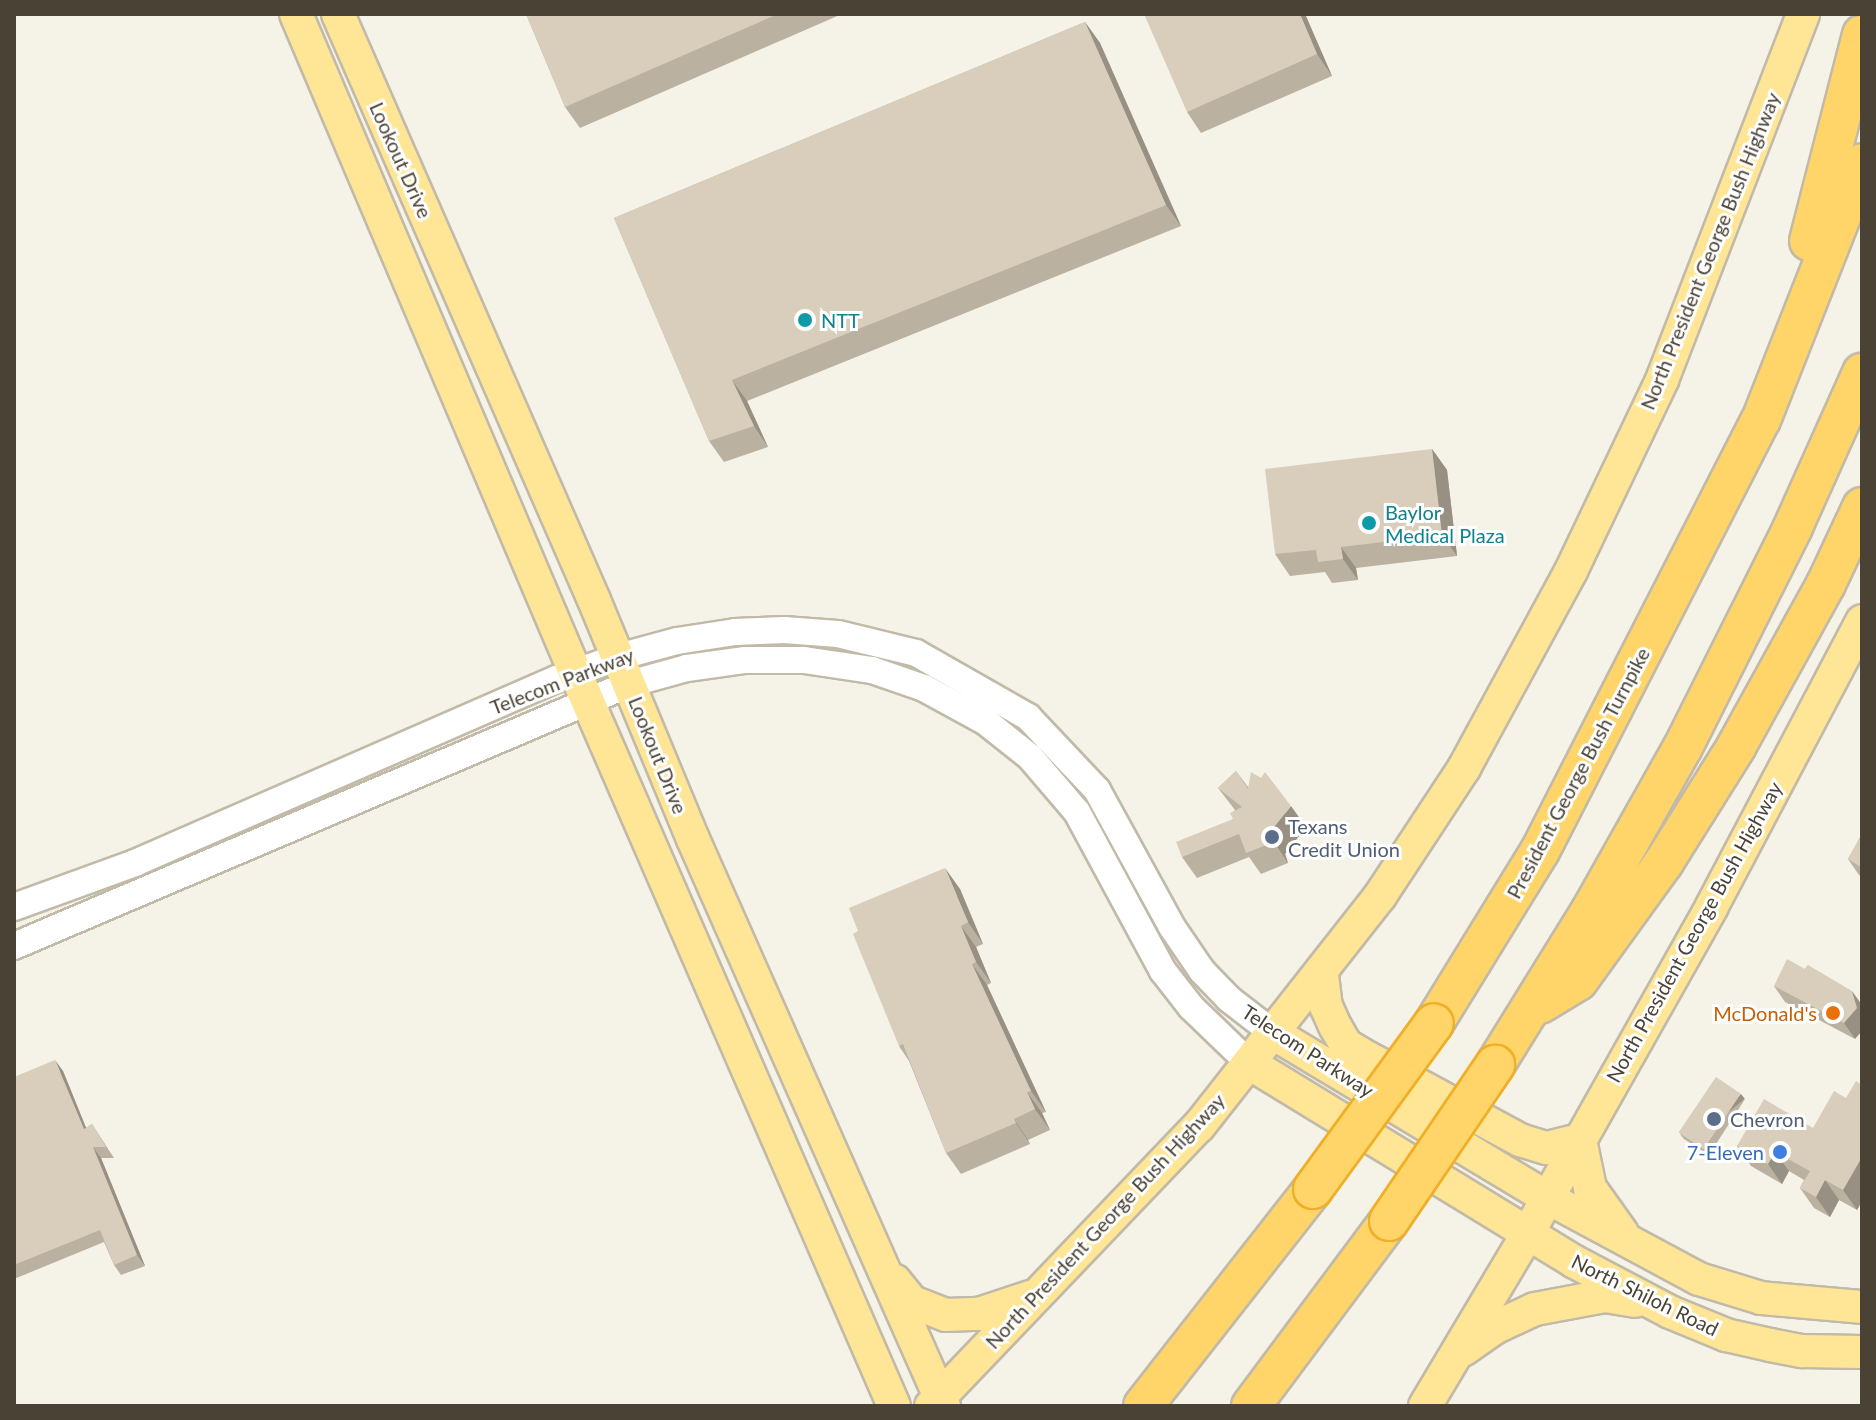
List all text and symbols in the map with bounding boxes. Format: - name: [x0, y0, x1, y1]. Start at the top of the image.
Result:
- street label: North President George Bush Highway: [1635, 89, 1785, 413]
- street label: Lookout Drive: [365, 98, 437, 222]
- place label: NTT: [821, 308, 860, 332]
- marker: NTT: [796, 311, 814, 329]
- place label: Baylor Medical Plaza: [1385, 500, 1505, 547]
- marker: Baylor Medical Plaza: [1360, 514, 1378, 532]
- street label: Telecom Parkway: [487, 643, 637, 719]
- street label: President George Bush Turnpike: [1501, 643, 1655, 903]
- street label: Lookout Drive: [624, 693, 692, 817]
- street label: North President George Bush Highway: [1601, 777, 1787, 1087]
- place label: Texans Credit Union: [1288, 814, 1400, 861]
- marker: Texans Credit Union: [1263, 828, 1281, 846]
- street label: Telecom Parkway: [1238, 999, 1378, 1103]
- place label: McDonald's: [1713, 1001, 1817, 1025]
- marker: McDonald's: [1824, 1004, 1842, 1022]
- street label: North President George Bush Highway: [980, 1088, 1230, 1354]
- place label: Chevron: [1730, 1107, 1805, 1131]
- marker: Chevron: [1705, 1110, 1723, 1128]
- place label: 7-Eleven: [1687, 1140, 1764, 1164]
- marker: 7-Eleven: [1771, 1143, 1789, 1161]
- street label: North Shiloh Road: [1568, 1249, 1722, 1341]

